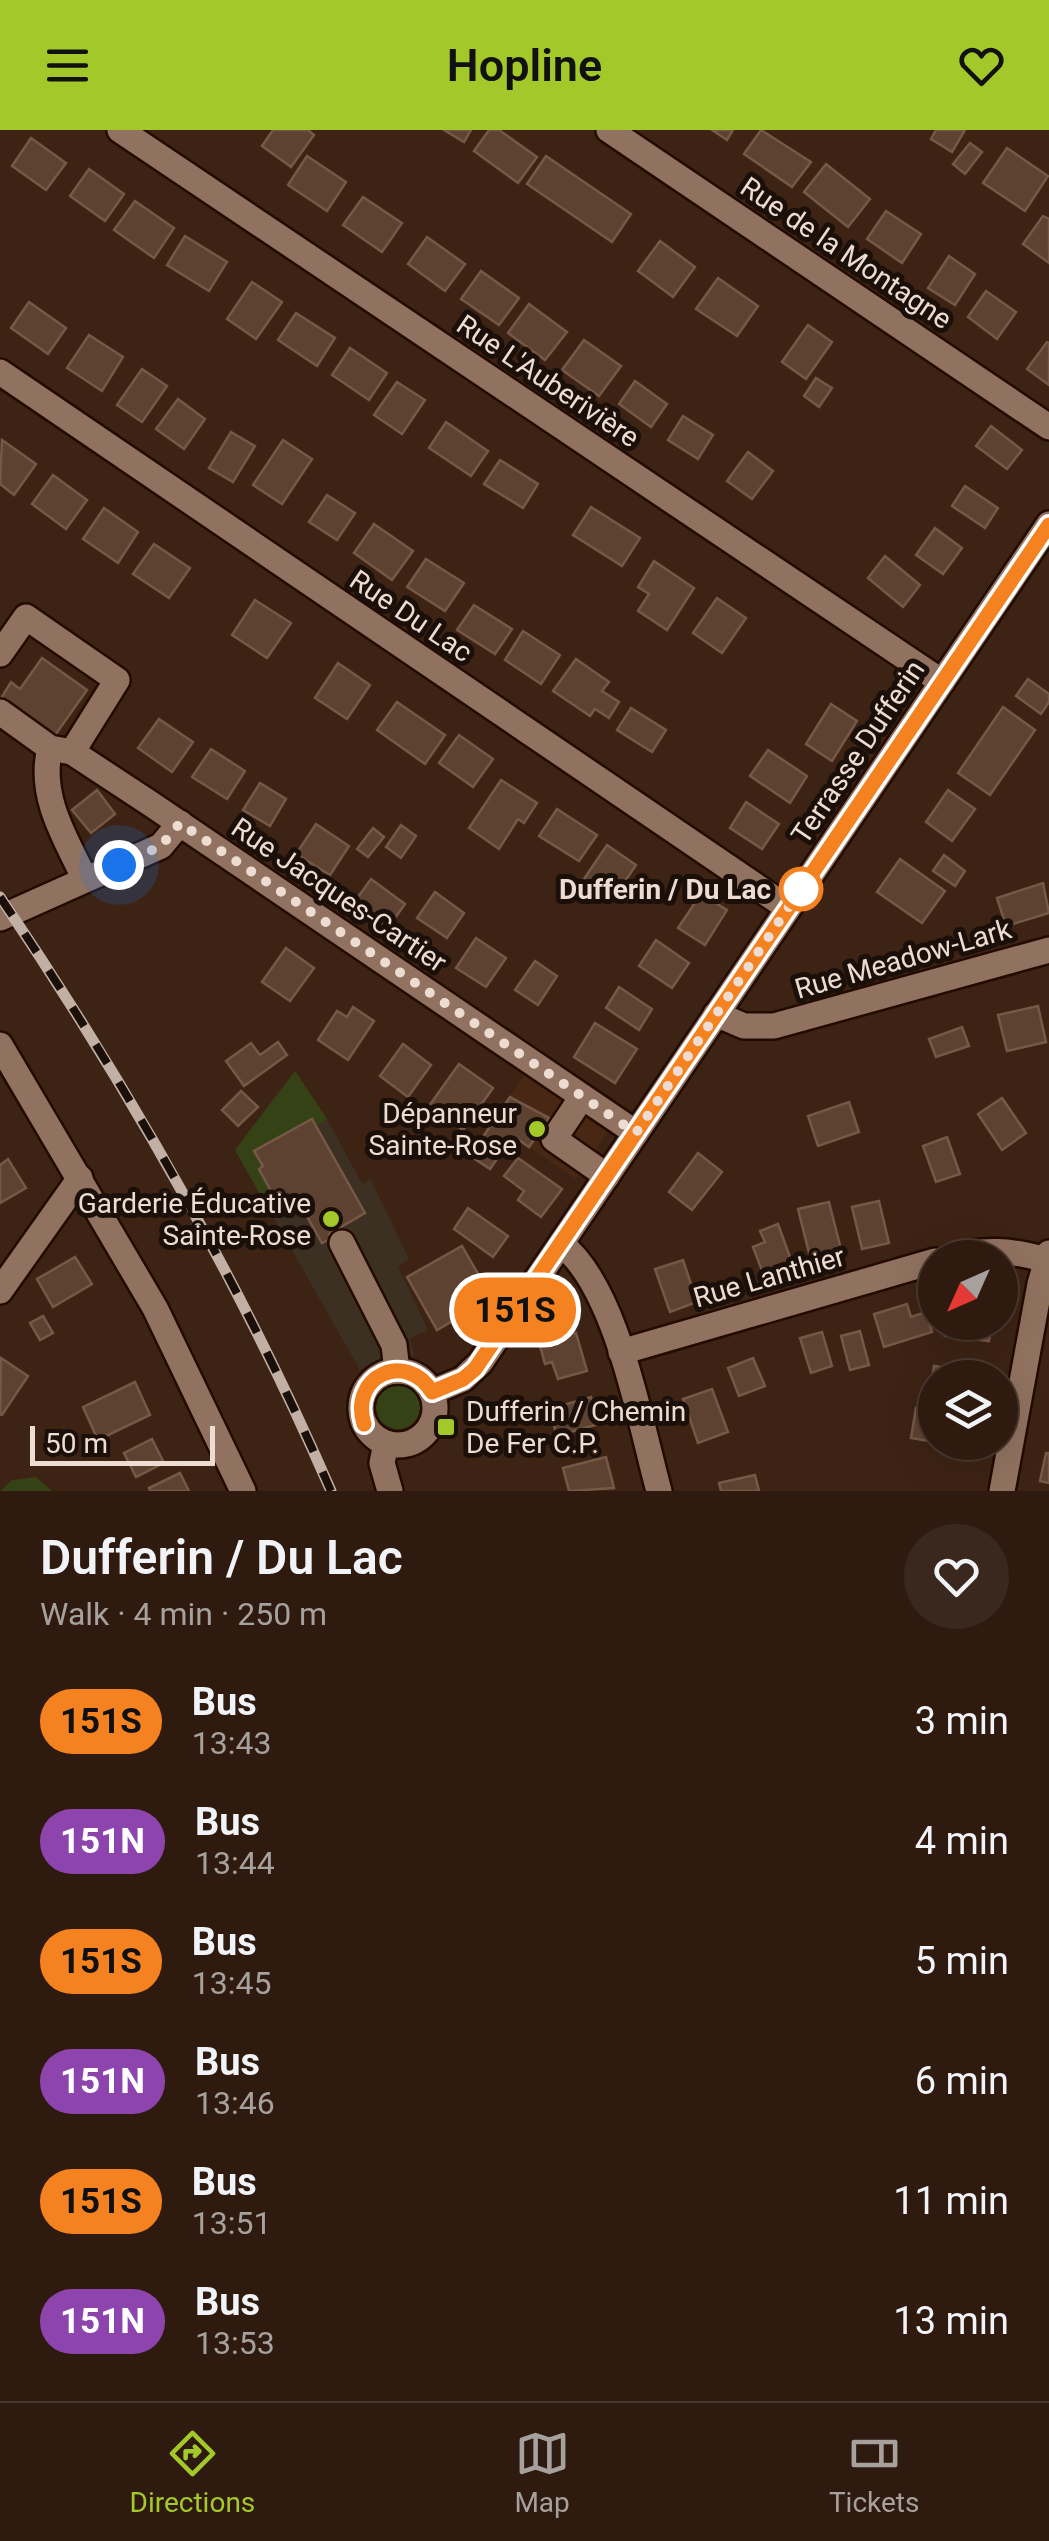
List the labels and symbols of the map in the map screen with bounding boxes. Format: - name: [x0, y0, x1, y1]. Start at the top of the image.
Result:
- street label: Rue de la Montagne: [734, 170, 958, 336]
- street label: Rue L'Auberivière: [451, 308, 645, 454]
- street label: Rue Du Lac: [344, 563, 478, 669]
- street label: Terrasse Dufferin: [784, 654, 932, 850]
- street label: Rue Jacques-Cartier: [225, 811, 453, 979]
- your location: [94, 840, 144, 890]
- marker: Dufferin / Du Lac: [780, 868, 822, 910]
- place label: Dufferin / Du Lac: [559, 873, 771, 906]
- street label: Rue Meadow-Lark: [791, 912, 1016, 1006]
- place label: Dépanneur Sainte-Rose: [369, 1097, 518, 1162]
- marker: Dépanneur Sainte-Rose: [526, 1118, 548, 1140]
- place label: Garderie Éducative Sainte-Rose: [78, 1187, 311, 1252]
- marker: Garderie Éducative Sainte-Rose: [320, 1208, 342, 1230]
- street label: Rue Lanthier: [689, 1240, 849, 1314]
- north arrow: [918, 1240, 1018, 1340]
- line badge: 151S: [445, 1278, 585, 1342]
- place label: Dufferin / Chemin De Fer C.P.: [466, 1395, 686, 1460]
- marker: Dufferin / Chemin De Fer C.P.: [435, 1416, 457, 1438]
- scale bar: [30, 1421, 215, 1466]

